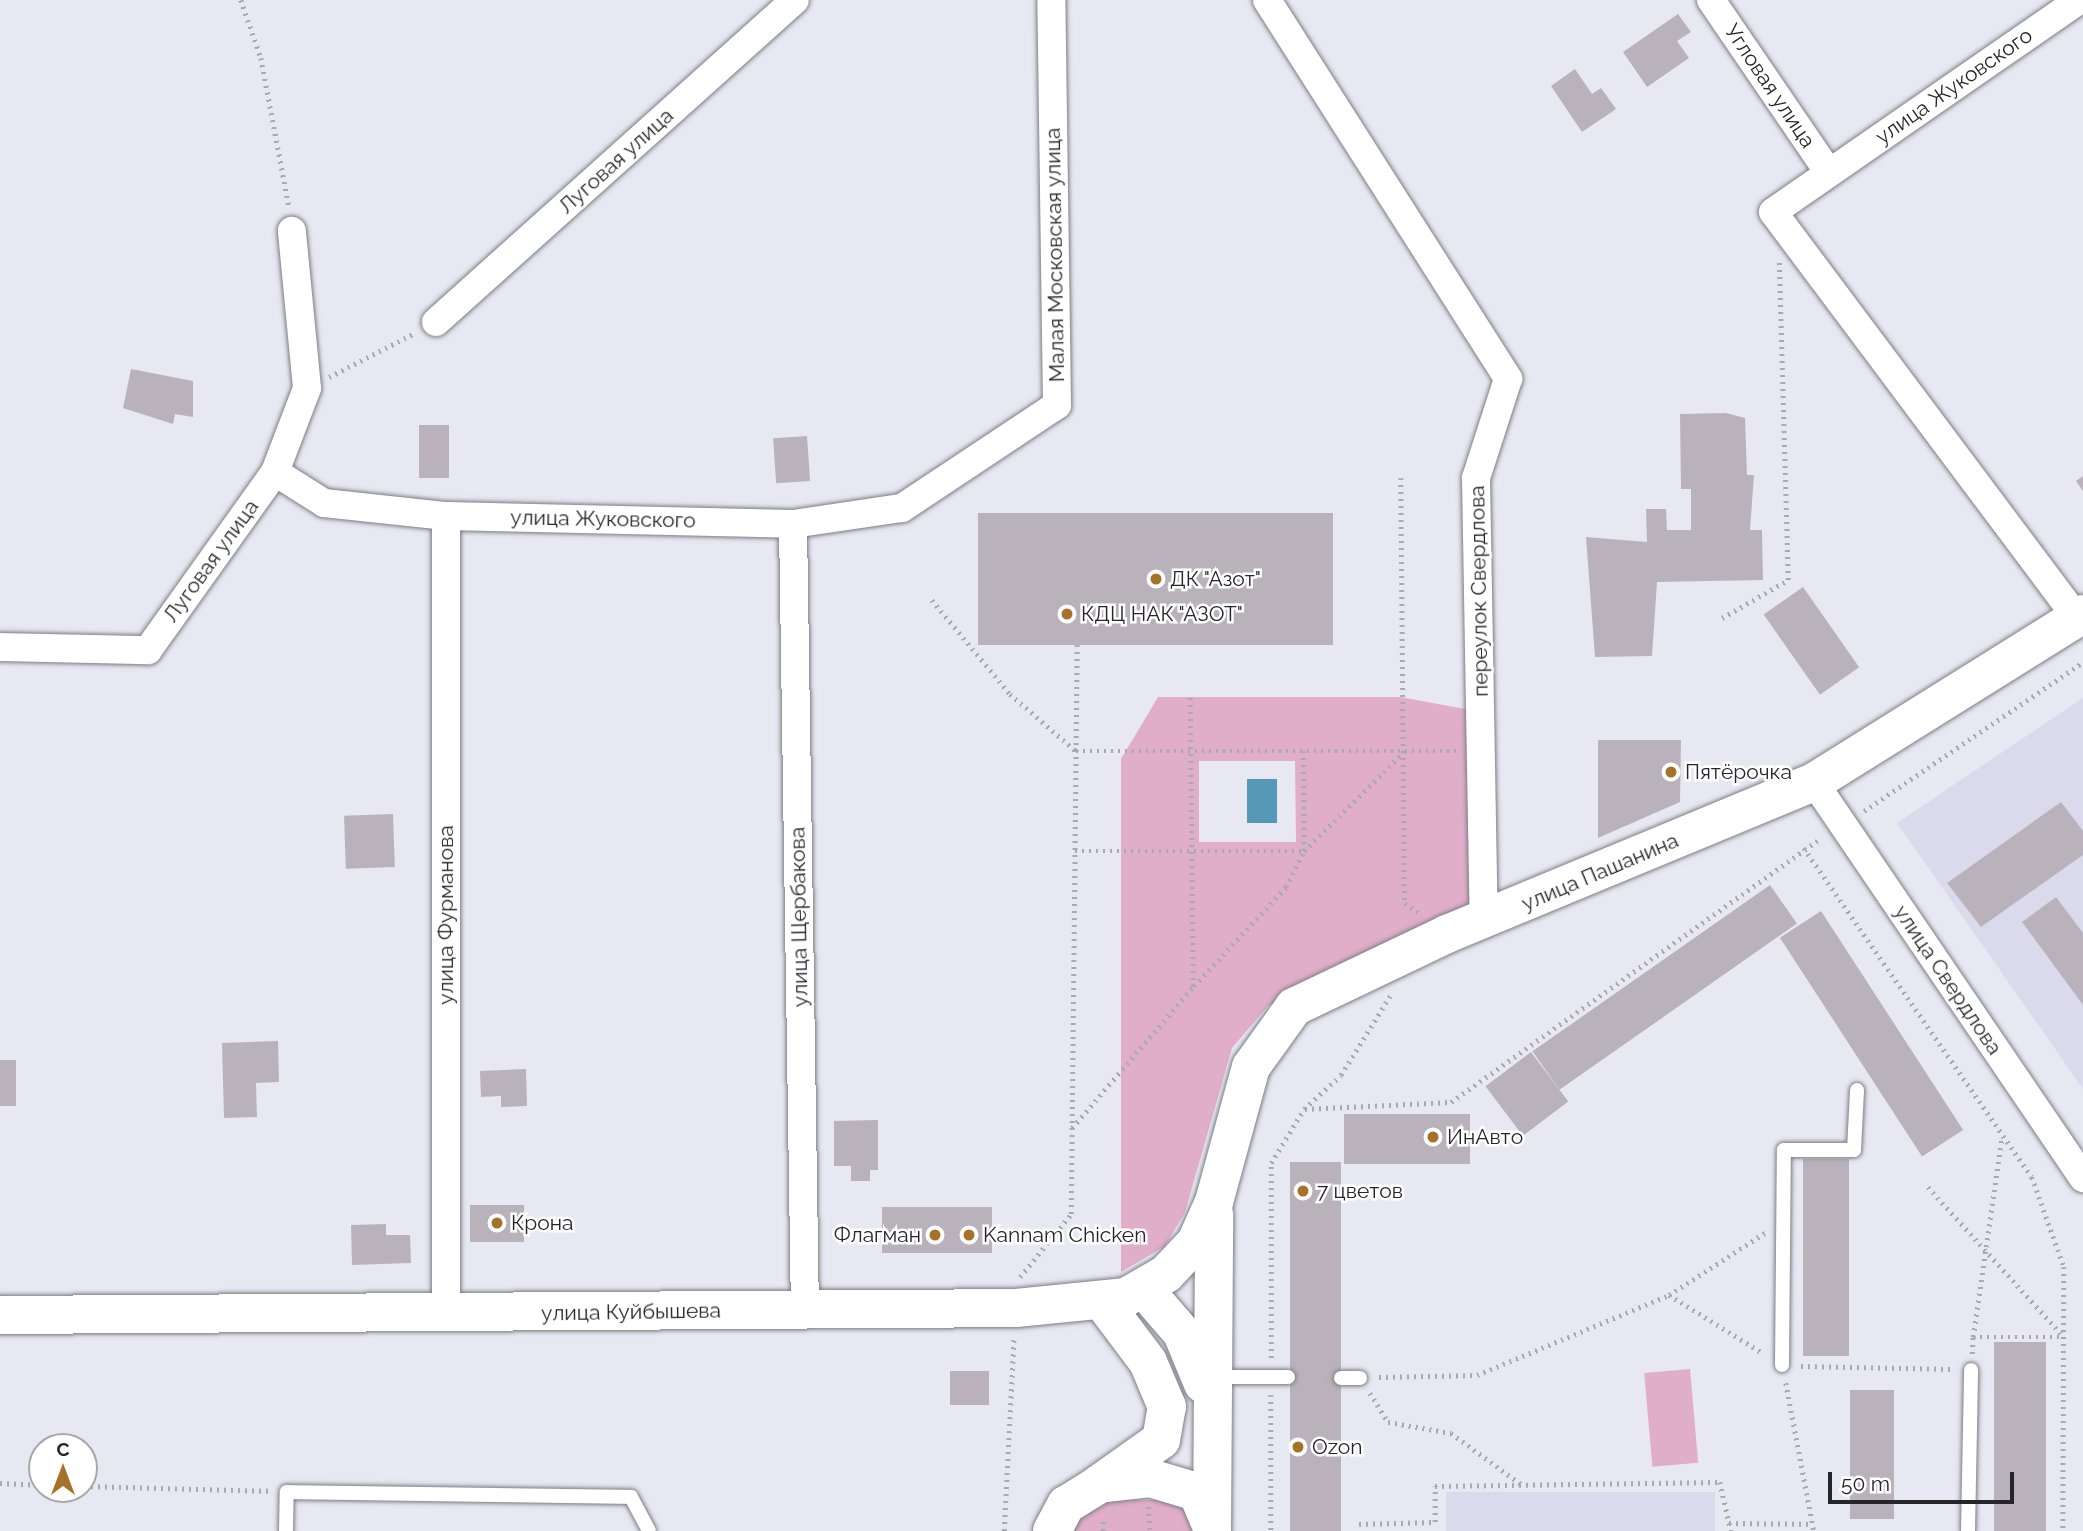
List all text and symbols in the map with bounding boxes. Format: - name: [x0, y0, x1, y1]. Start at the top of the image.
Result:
- street label: Угловая улица: [1719, 19, 1821, 153]
- street label: улица Жуковского: [1871, 22, 2037, 150]
- street label: Луговая улица: [553, 103, 679, 219]
- street label: Малая Московская улица: [1040, 127, 1070, 383]
- street label: переулок Свердлова: [1465, 485, 1493, 697]
- street label: Луговая улица: [158, 495, 264, 627]
- street label: улица Жуковского: [510, 505, 696, 533]
- place label: ДК "Азот": [1170, 566, 1262, 592]
- marker: ДК "Азот": [1148, 571, 1164, 587]
- place label: КДЦ НАК "АЗОТ": [1081, 601, 1244, 627]
- marker: КДЦ НАК "АЗОТ": [1059, 606, 1075, 622]
- place label: Пятёрочка: [1685, 759, 1792, 785]
- marker: Пятёрочка: [1663, 764, 1679, 780]
- street label: улица Фурманова: [433, 825, 459, 1005]
- street label: улица Щербакова: [785, 827, 813, 1007]
- street label: улица Пашанина: [1518, 828, 1682, 916]
- street label: улица Свердлова: [1889, 900, 2007, 1060]
- place label: ИнАвто: [1447, 1124, 1523, 1150]
- marker: ИнАвто: [1425, 1129, 1441, 1145]
- place label: 7 цветов: [1317, 1178, 1403, 1204]
- marker: 7 цветов: [1295, 1183, 1311, 1199]
- place label: Крона: [511, 1210, 573, 1236]
- marker: Крона: [489, 1215, 505, 1231]
- place label: Флагман: [834, 1222, 921, 1248]
- place label: Kannam Chicken: [983, 1222, 1146, 1248]
- marker: Флагман: [927, 1227, 943, 1243]
- marker: Kannam Chicken: [961, 1227, 977, 1243]
- street label: улица Куйбышева: [541, 1298, 721, 1326]
- north arrow: [28, 1433, 98, 1503]
- place label: Ozon: [1312, 1434, 1363, 1460]
- text: С: [56, 1438, 70, 1460]
- marker: Ozon: [1290, 1439, 1306, 1455]
- scale bar: [1831, 1458, 2016, 1502]
- text: 50 m: [1841, 1471, 1890, 1496]

